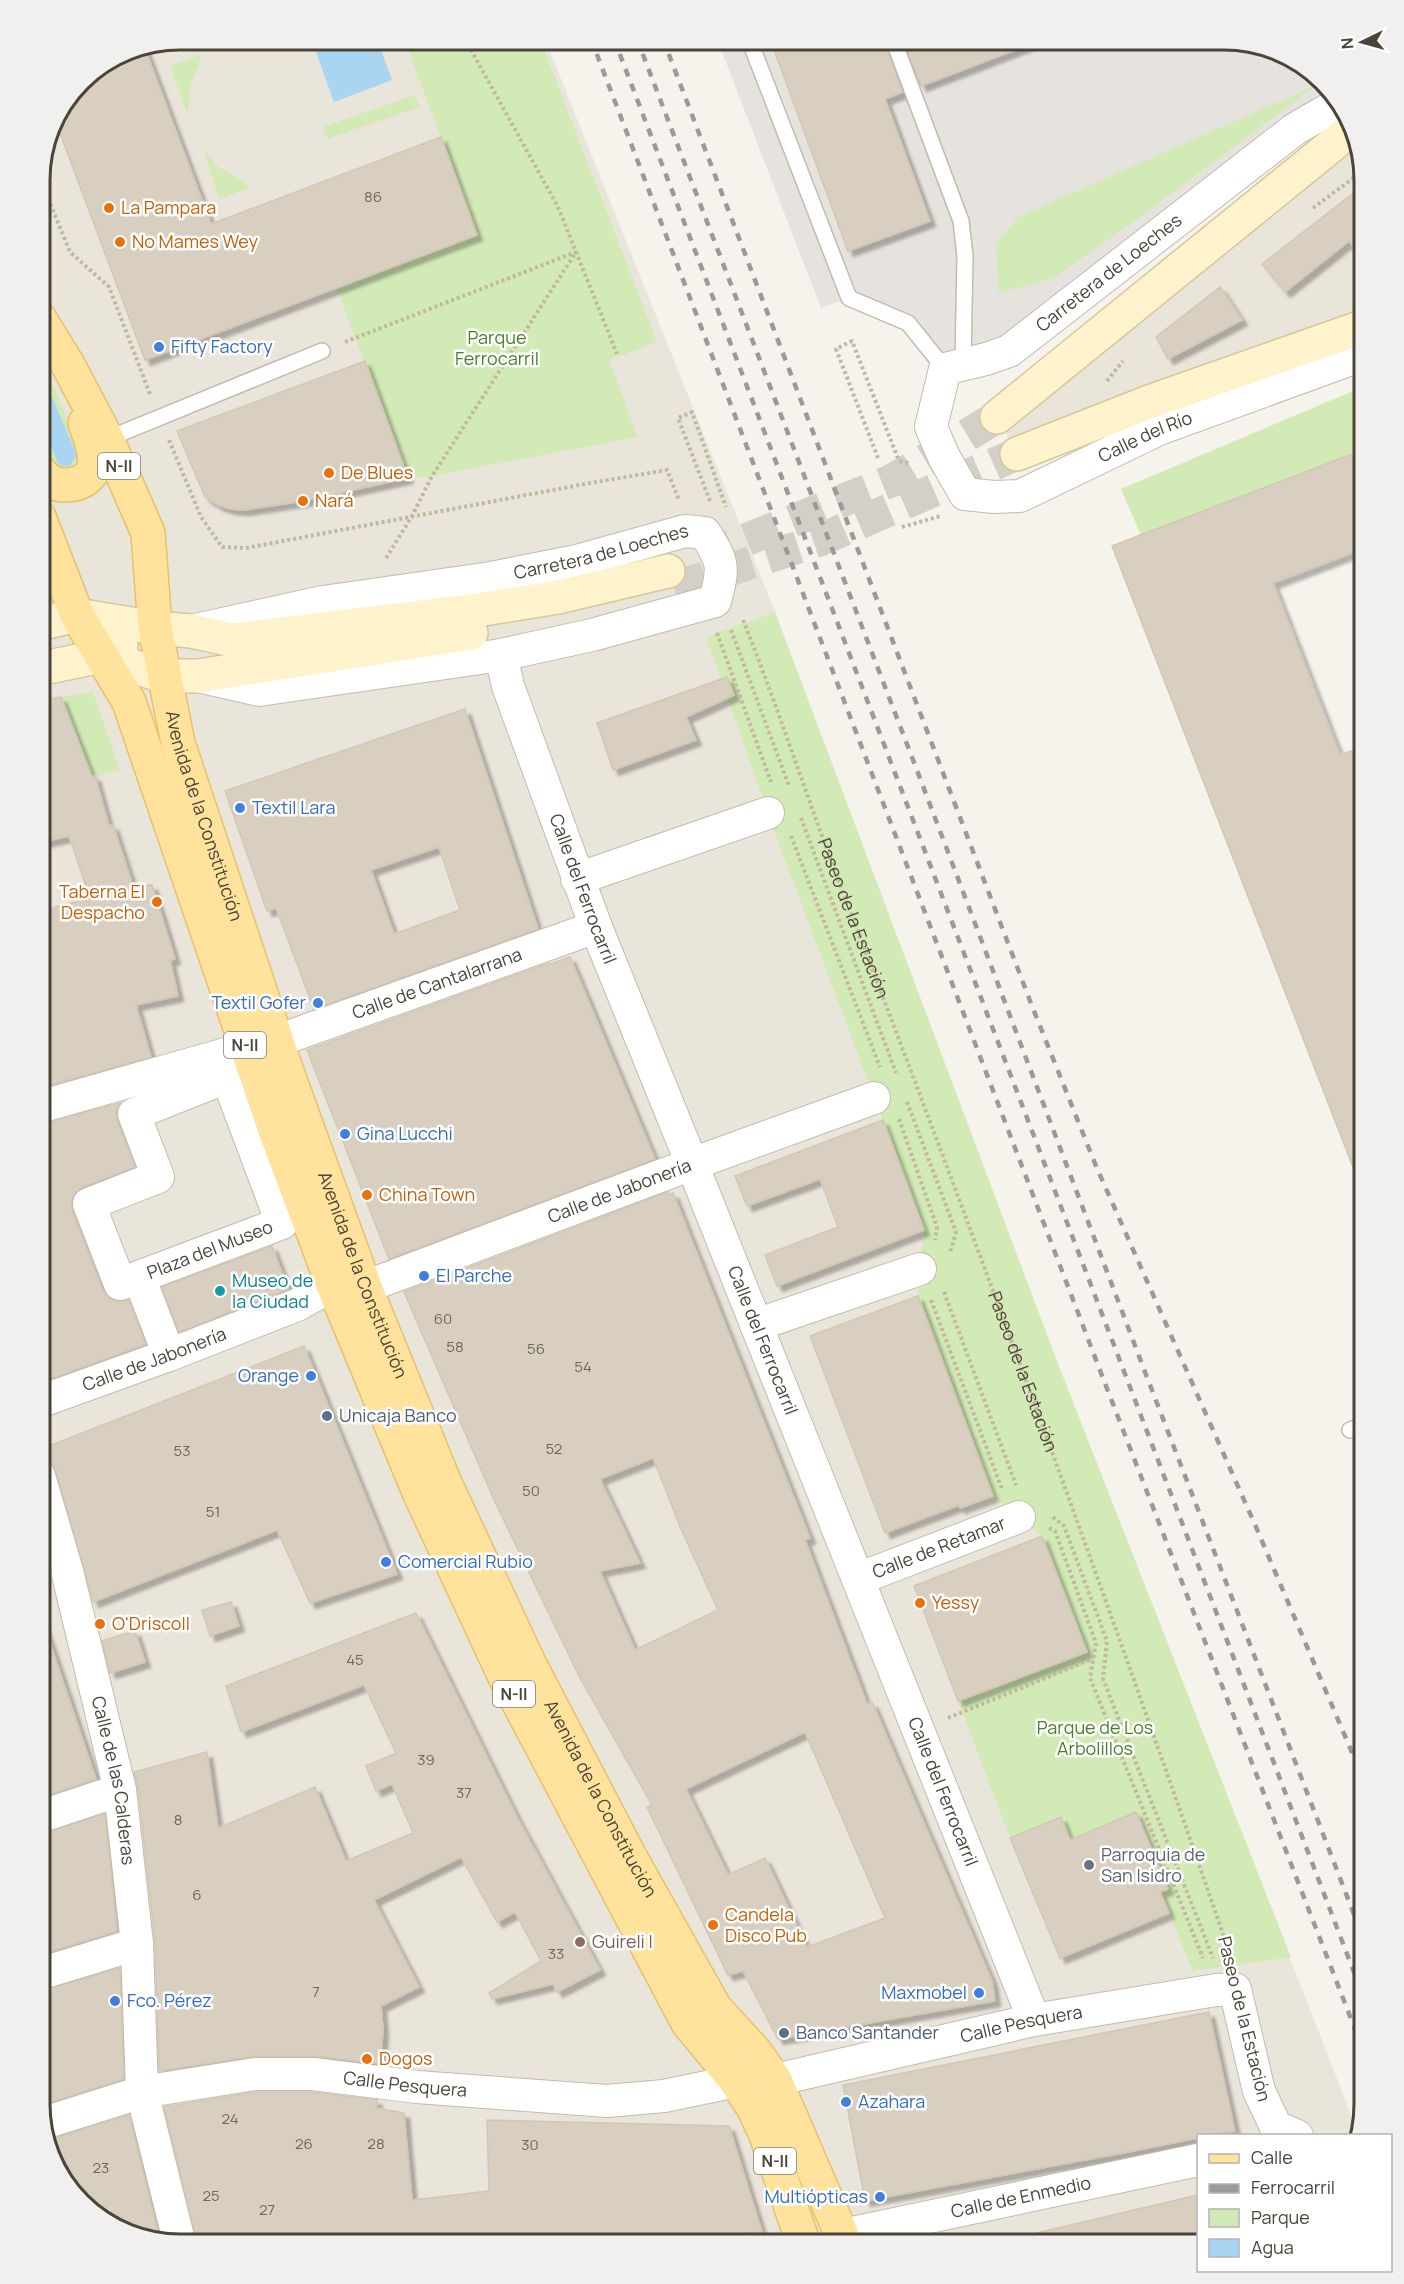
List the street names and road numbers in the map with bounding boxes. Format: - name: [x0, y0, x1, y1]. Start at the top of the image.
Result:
- street label: Carretera de Loeches: [1030, 208, 1186, 337]
- street label: Calle del Río: [1094, 405, 1195, 468]
- road number: N-II: [98, 453, 140, 479]
- street label: Carretera de Loeches: [512, 518, 691, 584]
- street label: Avenida de la Constitución: [161, 708, 249, 924]
- street label: Calle del Ferrocarril: [545, 810, 623, 967]
- street label: Paseo de la Estación: [813, 835, 895, 1001]
- street label: Calle de Cantalarrana: [349, 941, 525, 1024]
- road number: N-II: [224, 1032, 266, 1058]
- street label: Calle de Jabonería: [544, 1152, 694, 1228]
- street label: Avenida de la Constitución: [313, 1168, 414, 1382]
- street label: Plaza del Museo: [143, 1214, 276, 1284]
- street label: Calle del Ferrocarril: [723, 1262, 804, 1418]
- street label: Paseo de la Estación: [983, 1288, 1064, 1455]
- street label: Calle de Jabonería: [79, 1321, 230, 1396]
- street label: Calle de Retamar: [869, 1510, 1009, 1583]
- road number: N-II: [493, 1681, 535, 1707]
- street label: Calle de las Calderas: [87, 1694, 141, 1866]
- street label: Avenida de la Constitución: [539, 1696, 663, 1901]
- street label: Calle del Ferrocarril: [903, 1713, 984, 1869]
- street label: Paseo de la Estación: [1213, 1934, 1277, 2104]
- street label: Calle Pesquera: [958, 1999, 1084, 2048]
- street label: Calle Pesquera: [342, 2065, 468, 2102]
- road number: N-II: [754, 2148, 796, 2174]
- street label: Calle de Enmedio: [949, 2170, 1093, 2223]

